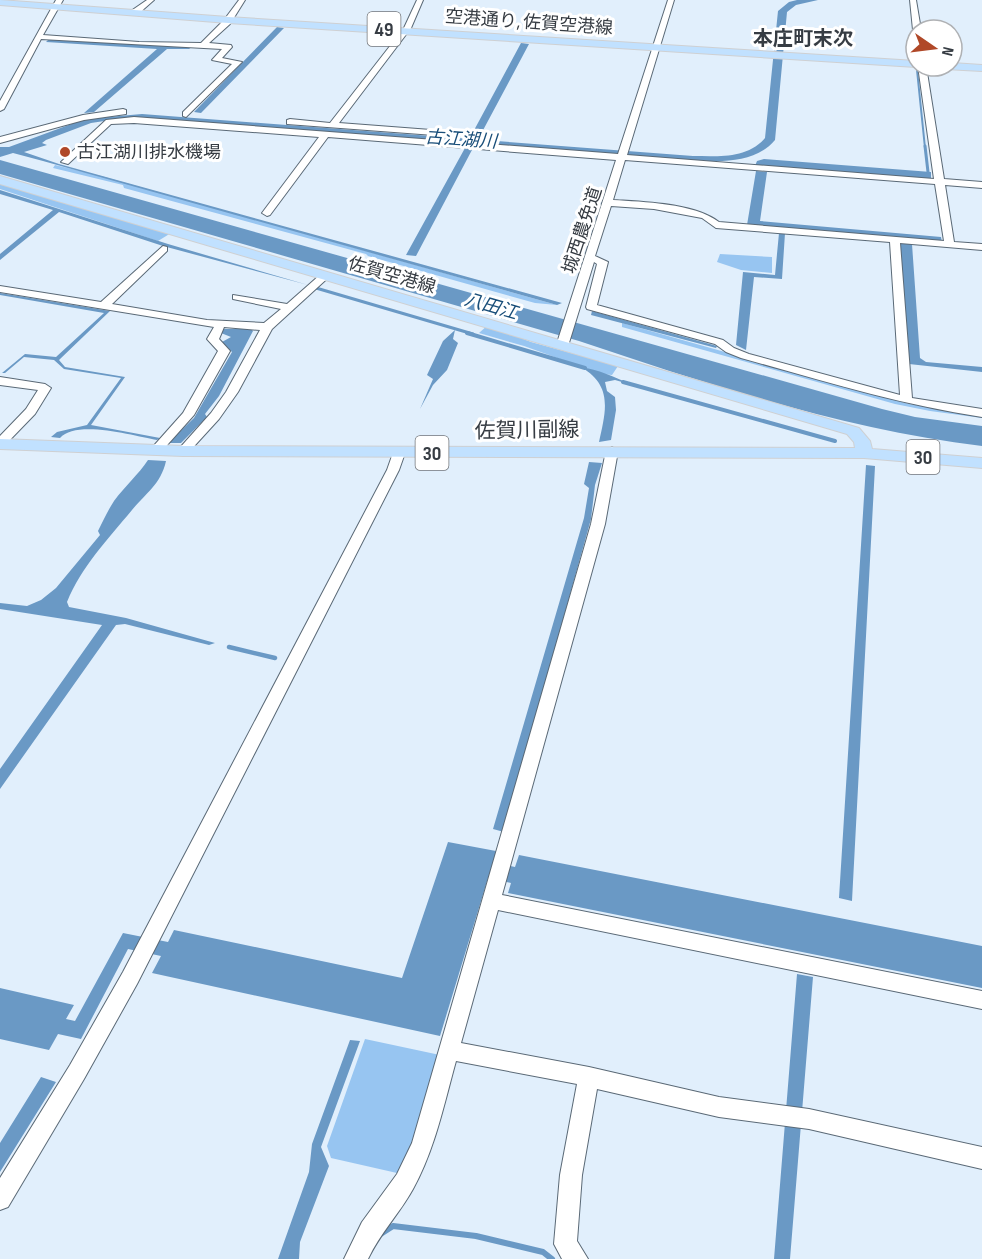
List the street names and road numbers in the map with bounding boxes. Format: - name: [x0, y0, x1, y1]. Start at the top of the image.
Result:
- street label: 空港通り, 佐賀空港線: [444, 6, 614, 39]
- road number: 49: [368, 12, 400, 46]
- street label: 城西農免道: [559, 184, 606, 276]
- street label: 佐賀空港線: [346, 253, 438, 298]
- street label: 佐賀川副線: [474, 417, 580, 444]
- road number: 30: [416, 436, 448, 470]
- road number: 30: [906, 440, 940, 474]

